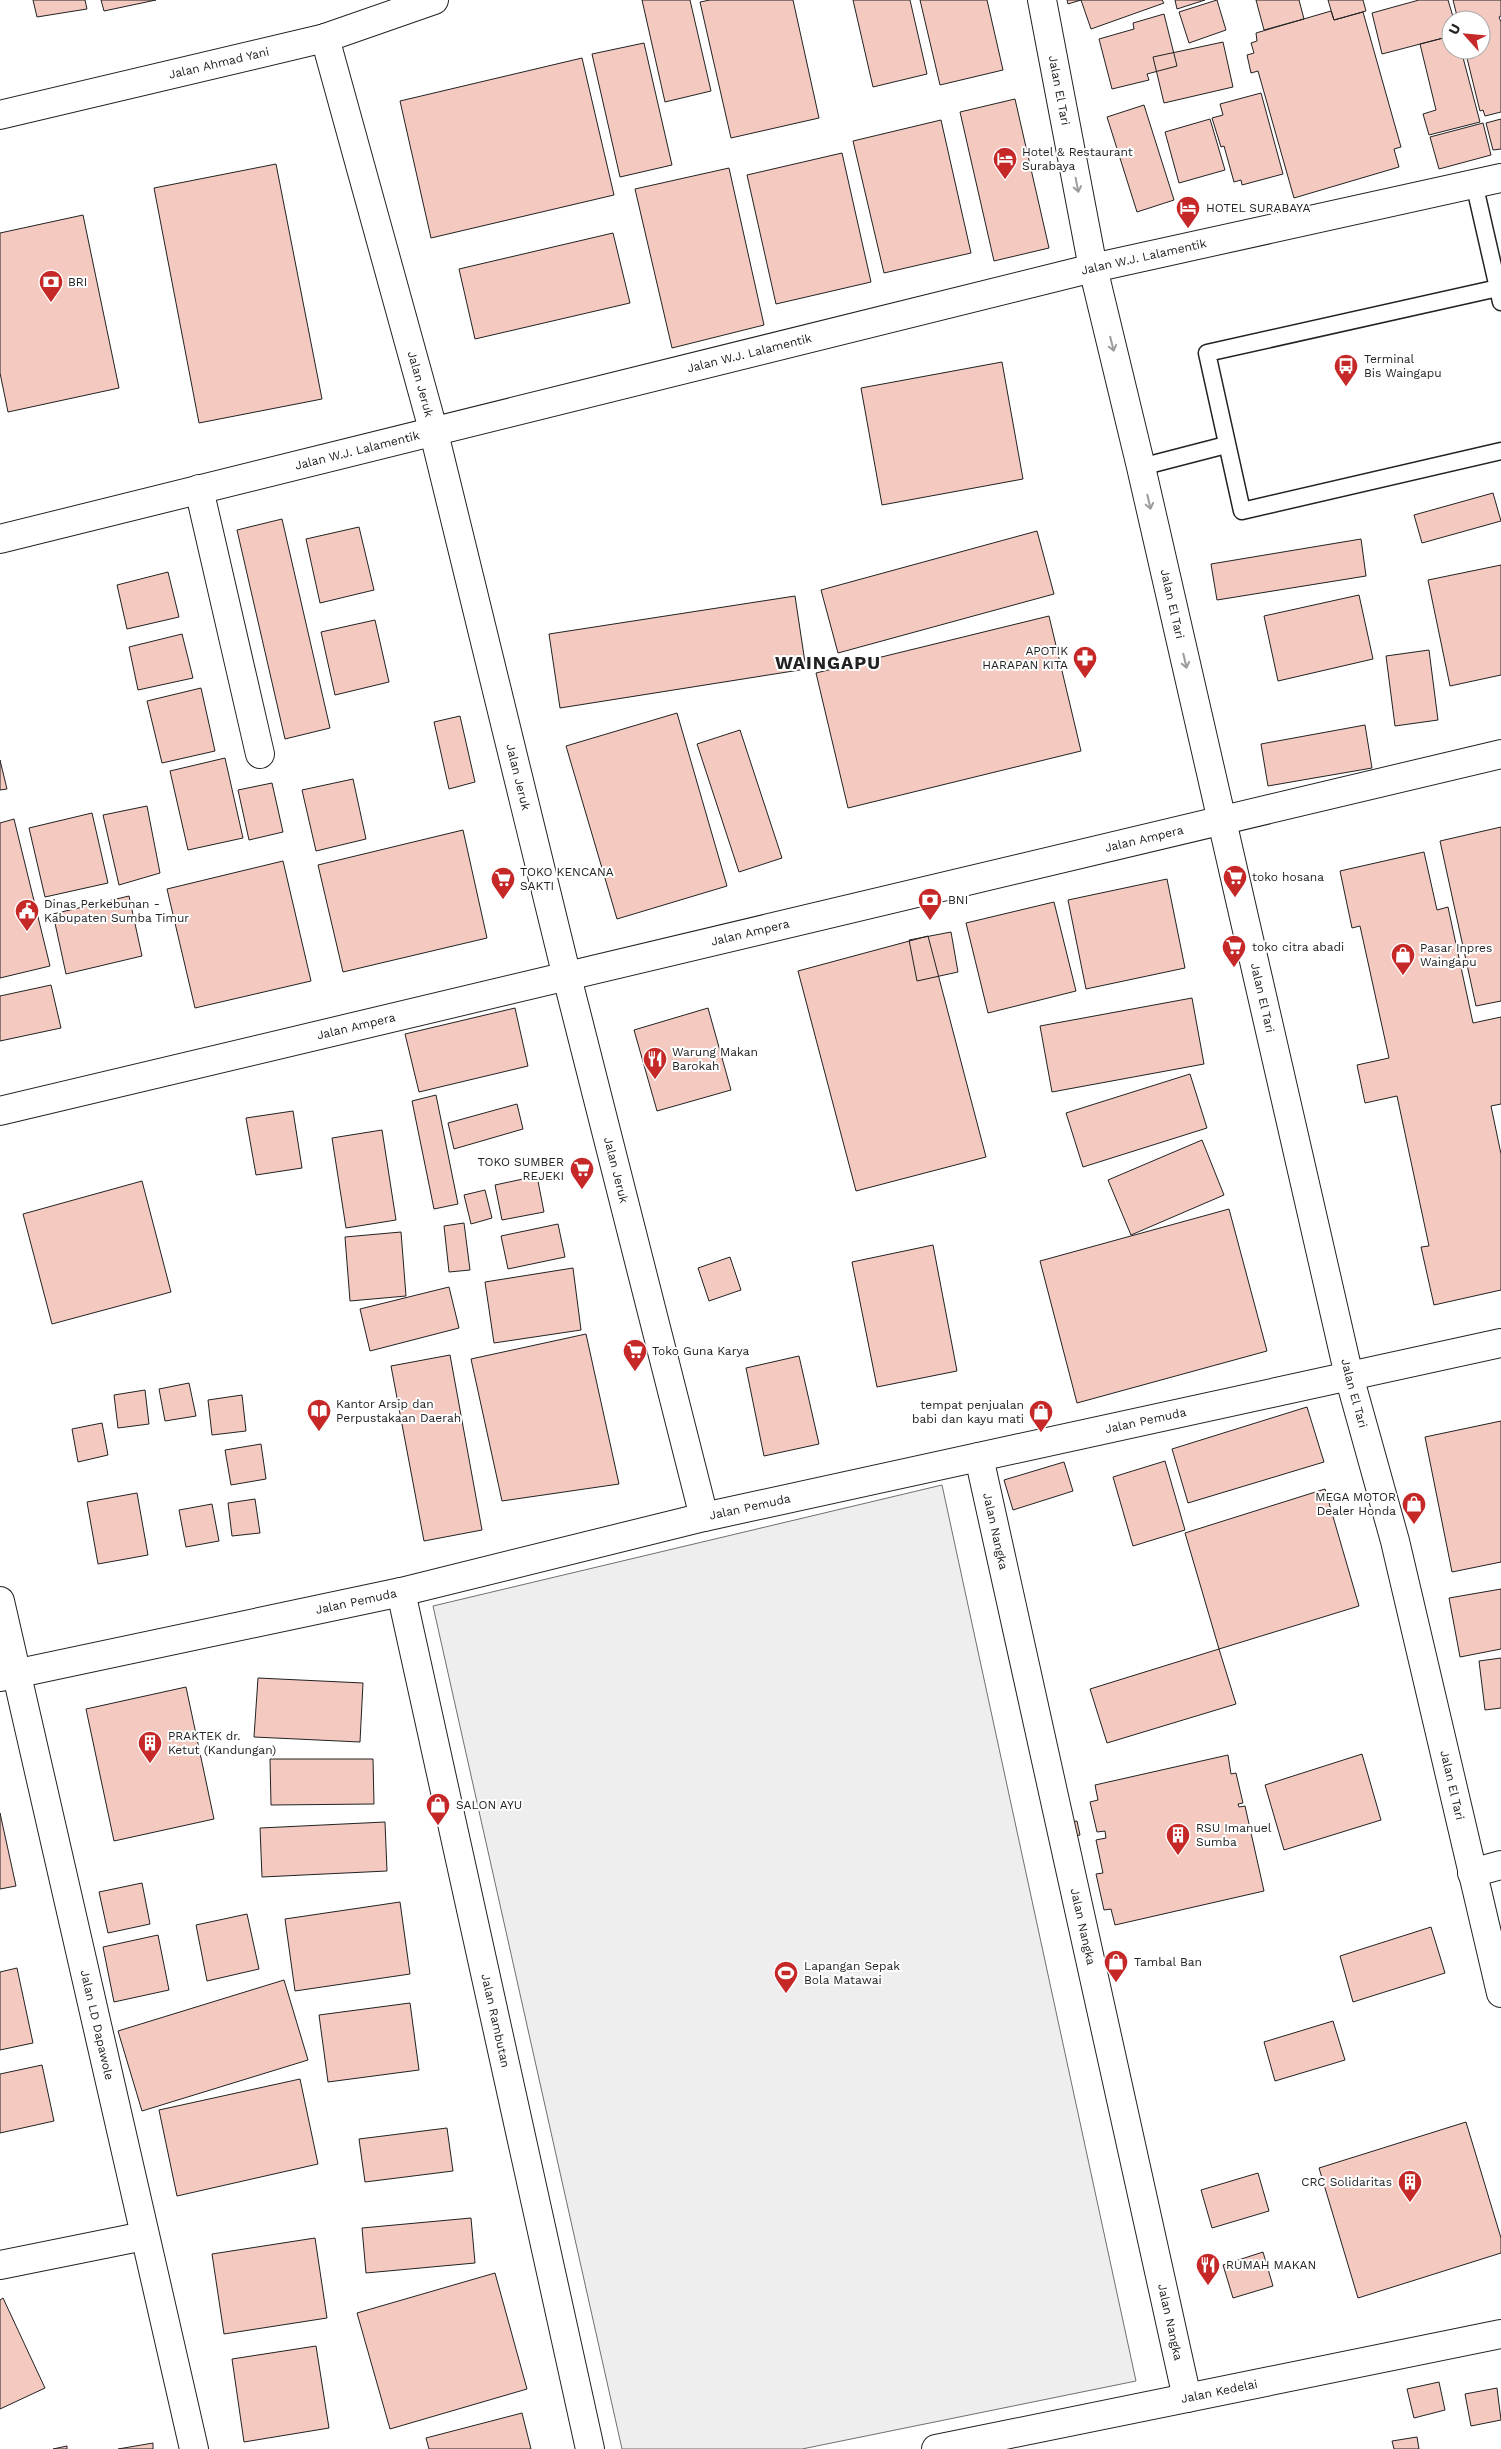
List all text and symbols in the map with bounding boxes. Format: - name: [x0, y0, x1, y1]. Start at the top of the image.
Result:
- north arrow: [1441, 10, 1491, 60]
- text: U: [1445, 21, 1464, 37]
- street label: Jalan Ahmad Yani: [167, 44, 271, 82]
- street label: Jalan El Tari: [1046, 54, 1073, 127]
- place label: Hotel & Restaurant Surabaya: [1022, 145, 1133, 173]
- hotel icon: Hotel & Restaurant Surabaya: [992, 146, 1018, 180]
- one-way arrow: [1073, 177, 1083, 193]
- hotel icon: HOTEL SURABAYA: [1175, 195, 1201, 229]
- place label: HOTEL SURABAYA: [1206, 201, 1310, 215]
- street label: Jalan W.J. Lalamentik: [1080, 236, 1208, 278]
- bank icon: BRI: [38, 269, 64, 303]
- place label: BRI: [68, 275, 87, 289]
- street label: Jalan W.J. Lalamentik: [685, 331, 813, 375]
- one-way arrow: [1108, 336, 1117, 352]
- street label: Jalan Jeruk: [405, 349, 436, 419]
- place label: Terminal Bis Waingapu: [1364, 352, 1442, 380]
- bus stop icon: Terminal Bis Waingapu: [1333, 353, 1359, 387]
- street label: Jalan W.J. Lalamentik: [293, 428, 421, 473]
- one-way arrow: [1145, 494, 1154, 510]
- street label: Jalan El Tari: [1158, 568, 1187, 640]
- place label: APOTIK HARAPAN KITA: [982, 644, 1068, 672]
- pharmacy icon: APOTIK HARAPAN KITA: [1072, 645, 1098, 679]
- district label: WAINGAPU: [775, 652, 881, 673]
- one-way arrow: [1181, 652, 1190, 668]
- street label: Jalan Jeruk: [503, 742, 533, 812]
- street label: Jalan Ampera: [1103, 823, 1185, 855]
- supermarket icon: toko hosana: [1222, 864, 1248, 898]
- place label: TOKO KENCANA SAKTI: [520, 865, 614, 893]
- supermarket icon: TOKO KENCANA SAKTI: [490, 866, 516, 900]
- place label: toko hosana: [1252, 870, 1324, 884]
- bank icon: BNI: [917, 887, 943, 921]
- place label: BNI: [948, 893, 968, 907]
- place label: Dinas Perkebunan - Kabupaten Sumba Timur: [44, 897, 189, 925]
- public building icon: Dinas Perkebunan - Kabupaten Sumba Timur: [14, 898, 40, 932]
- street label: Jalan Ampera: [709, 916, 791, 949]
- supermarket icon: toko citra abadi: [1221, 934, 1247, 968]
- place label: toko citra abadi: [1252, 940, 1344, 954]
- place label: Pasar Inpres Waingapu: [1420, 941, 1492, 969]
- shop icon: Pasar Inpres Waingapu: [1390, 942, 1416, 976]
- street label: Jalan El Tari: [1248, 962, 1277, 1034]
- street label: Jalan Ampera: [315, 1010, 397, 1042]
- place label: Warung Makan Barokah: [672, 1045, 758, 1073]
- restaurant icon: Warung Makan Barokah: [642, 1046, 668, 1080]
- street label: Jalan Jeruk: [601, 1135, 631, 1205]
- place label: TOKO SUMBER REJEKI: [478, 1155, 564, 1183]
- supermarket icon: TOKO SUMBER REJEKI: [569, 1156, 595, 1190]
- supermarket icon: Toko Guna Karya: [622, 1338, 648, 1372]
- place label: Toko Guna Karya: [652, 1344, 750, 1358]
- street label: Jalan El Tari: [1338, 1357, 1370, 1429]
- place label: Kantor Arsip dan Perpustakaan Daerah: [336, 1397, 461, 1425]
- library icon: Kantor Arsip dan Perpustakaan Daerah: [306, 1398, 332, 1432]
- place label: tempat penjualan babi dan kayu mati: [912, 1398, 1024, 1426]
- shop icon: tempat penjualan babi dan kayu mati: [1028, 1399, 1054, 1433]
- street label: Jalan Pemuda: [1104, 1405, 1188, 1436]
- place label: MEGA MOTOR Dealer Honda: [1315, 1490, 1396, 1518]
- street label: Jalan Pemuda: [708, 1491, 792, 1523]
- street label: Jalan Nangka: [980, 1491, 1011, 1571]
- shop icon: MEGA MOTOR Dealer Honda: [1401, 1491, 1427, 1525]
- street label: Jalan Pemuda: [314, 1586, 398, 1617]
- place label: PRAKTEK dr. Ketut (Kandungan): [168, 1729, 276, 1757]
- building icon: PRAKTEK dr. Ketut (Kandungan): [137, 1730, 163, 1764]
- street label: Jalan El Tari: [1437, 1749, 1467, 1821]
- shop icon: SALON AYU: [425, 1792, 451, 1826]
- place label: SALON AYU: [456, 1798, 522, 1812]
- place label: RSU Imanuel Sumba: [1196, 1821, 1272, 1849]
- building icon: RSU Imanuel Sumba: [1165, 1822, 1191, 1856]
- street label: Jalan Nangka: [1068, 1887, 1098, 1967]
- shop icon: Tambal Ban: [1103, 1949, 1129, 1983]
- place label: Tambal Ban: [1134, 1955, 1202, 1969]
- place label: Lapangan Sepak Bola Matawai: [804, 1959, 900, 1987]
- sports icon: Lapangan Sepak Bola Matawai: [773, 1960, 799, 1994]
- street label: Jalan LD Dapawole: [78, 1969, 116, 2082]
- street label: Jalan Rambutan: [478, 1972, 513, 2069]
- building icon: CRC Solidaritas: [1397, 2169, 1423, 2203]
- place label: CRC Solidaritas: [1301, 2175, 1392, 2189]
- restaurant icon: RUMAH MAKAN: [1195, 2252, 1221, 2286]
- place label: RUMAH MAKAN: [1226, 2258, 1316, 2272]
- street label: Jalan Nangka: [1155, 2282, 1186, 2362]
- street label: Jalan Kedelai: [1180, 2377, 1259, 2406]

